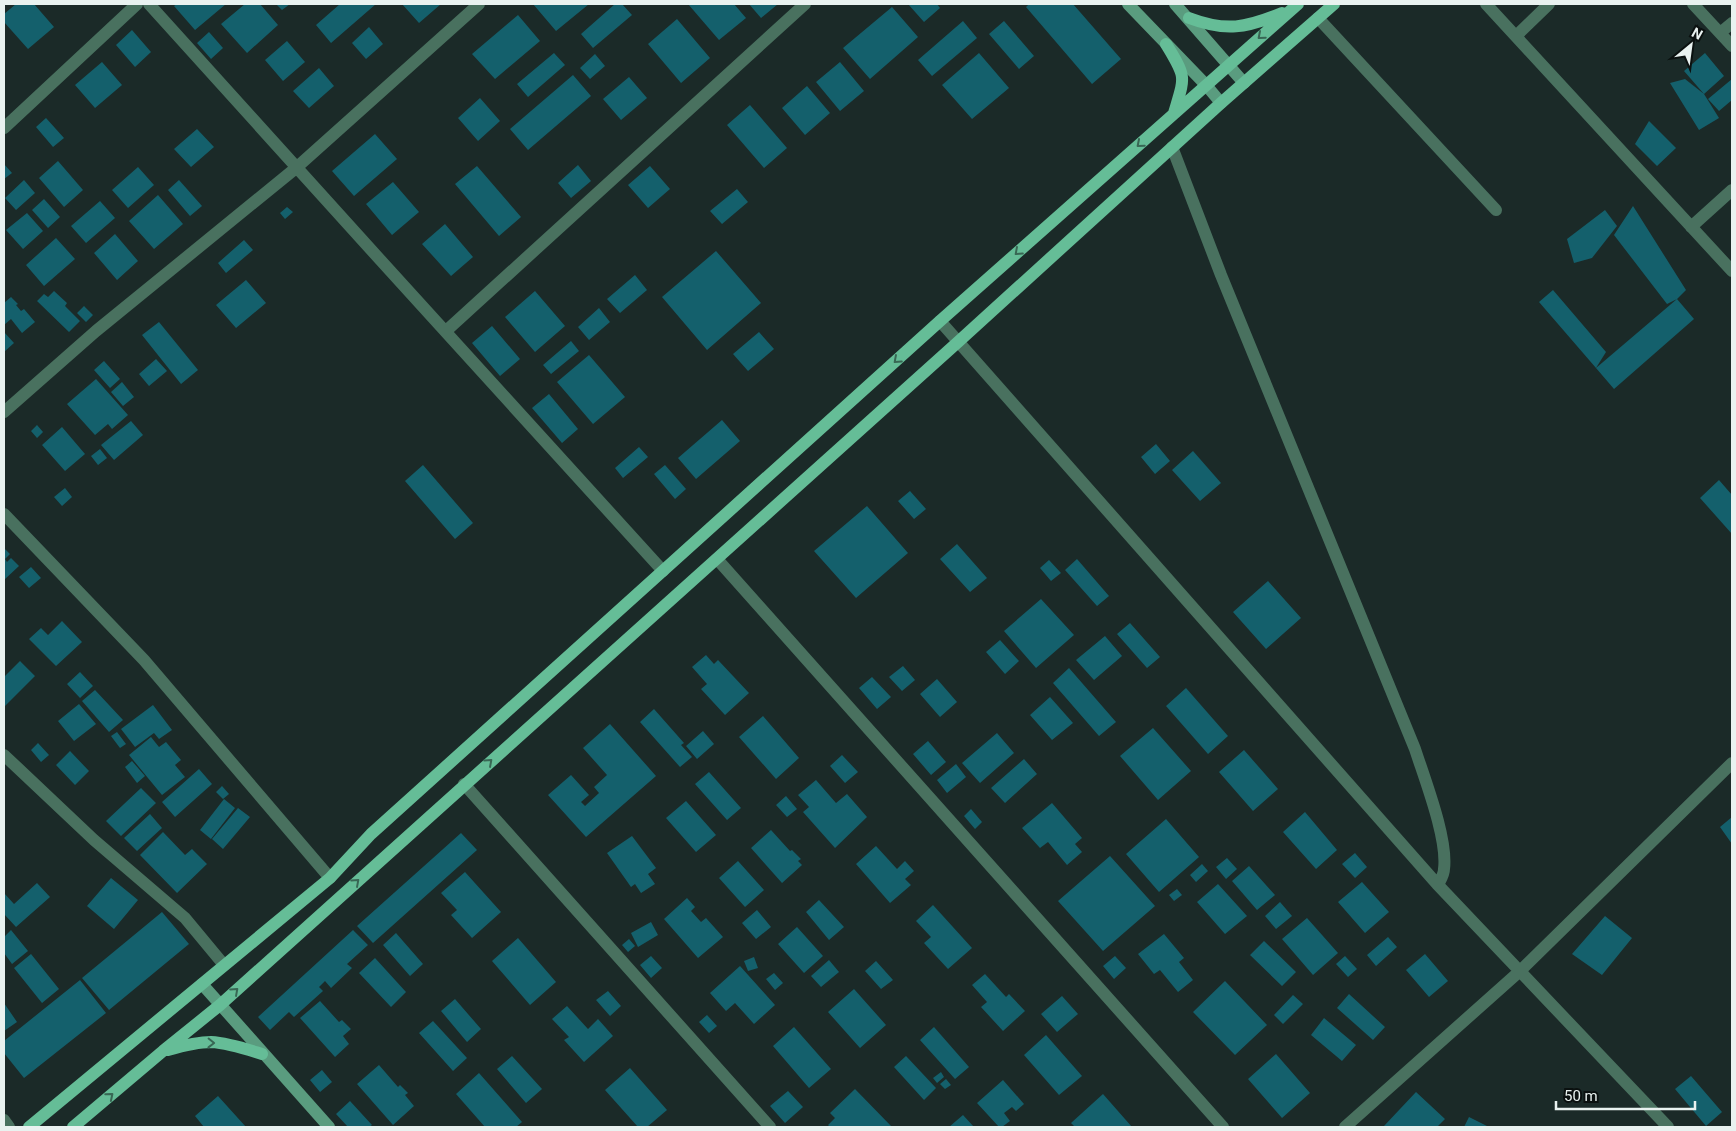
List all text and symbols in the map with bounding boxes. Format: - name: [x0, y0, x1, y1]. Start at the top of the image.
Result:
- north arrow: [1666, 20, 1716, 70]
- text: N: [1689, 24, 1706, 43]
- one-way arrow: [1258, 30, 1267, 39]
- one-way arrow: [1137, 138, 1146, 147]
- one-way arrow: [1015, 246, 1024, 255]
- one-way arrow: [894, 354, 903, 363]
- one-way arrow: [484, 759, 493, 768]
- one-way arrow: [350, 879, 359, 888]
- one-way arrow: [229, 988, 238, 997]
- one-way arrow: [207, 1038, 215, 1048]
- scale bar: [1556, 1078, 1695, 1110]
- text: 50 m: [1564, 1087, 1598, 1105]
- one-way arrow: [105, 1092, 114, 1101]

